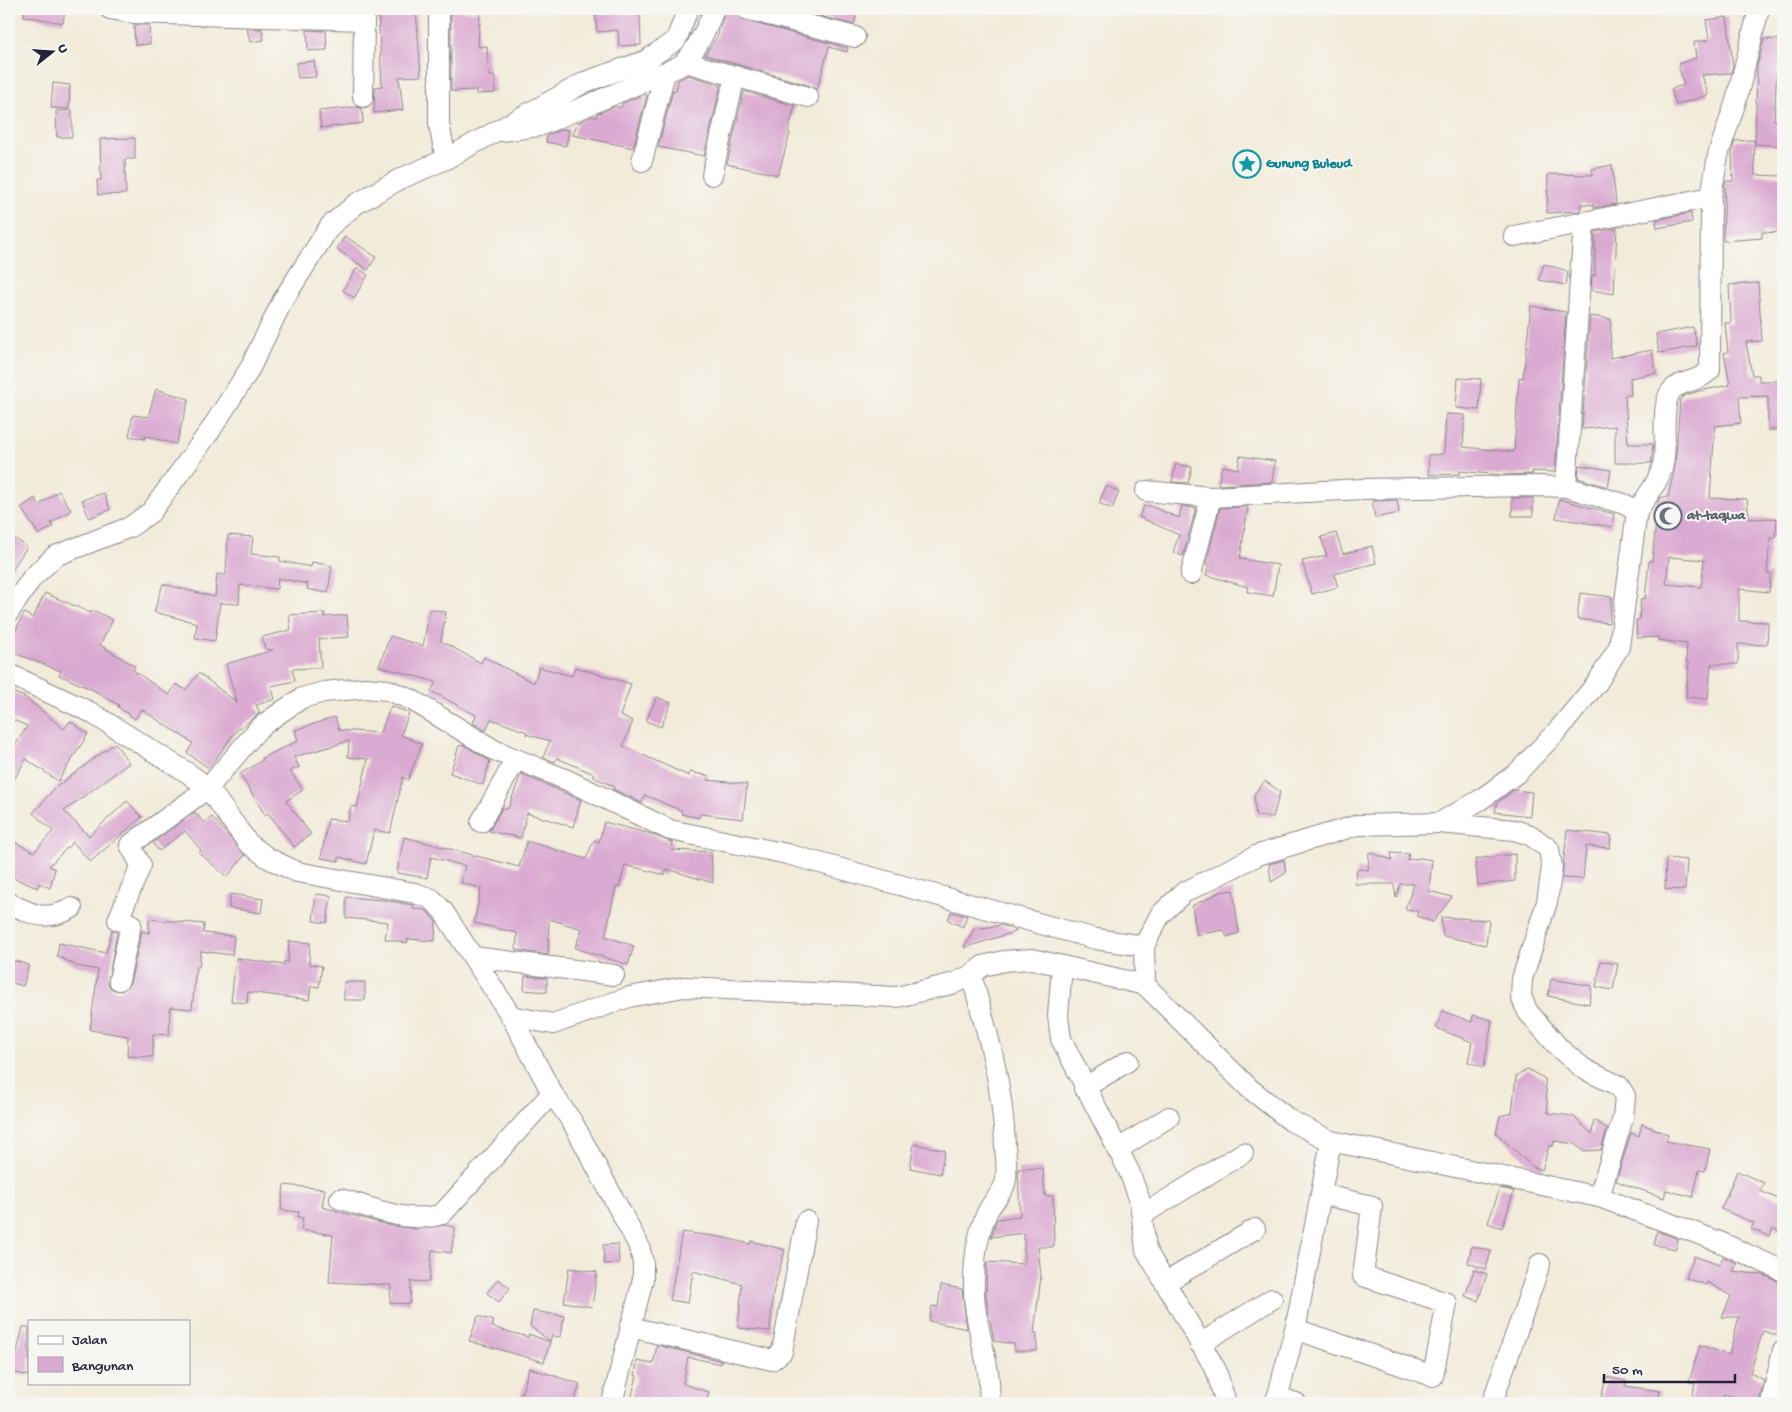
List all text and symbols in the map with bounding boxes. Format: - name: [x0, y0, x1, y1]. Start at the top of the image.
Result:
- north arrow: [28, 28, 78, 78]
- text: U: [53, 43, 71, 55]
- place icon: Gunung Buleud: [1232, 149, 1262, 179]
- place label: Gunung Buleud: [1266, 156, 1353, 173]
- mosque icon: at-taqwa: [1653, 501, 1683, 531]
- place label: at-taqwa: [1686, 508, 1747, 525]
- legend: [28, 1320, 190, 1384]
- text: Jalan: [72, 1332, 107, 1350]
- scale bar: [1604, 1352, 1736, 1384]
- text: Bangunan: [71, 1358, 133, 1376]
- text: 50 m: [1612, 1362, 1643, 1380]

